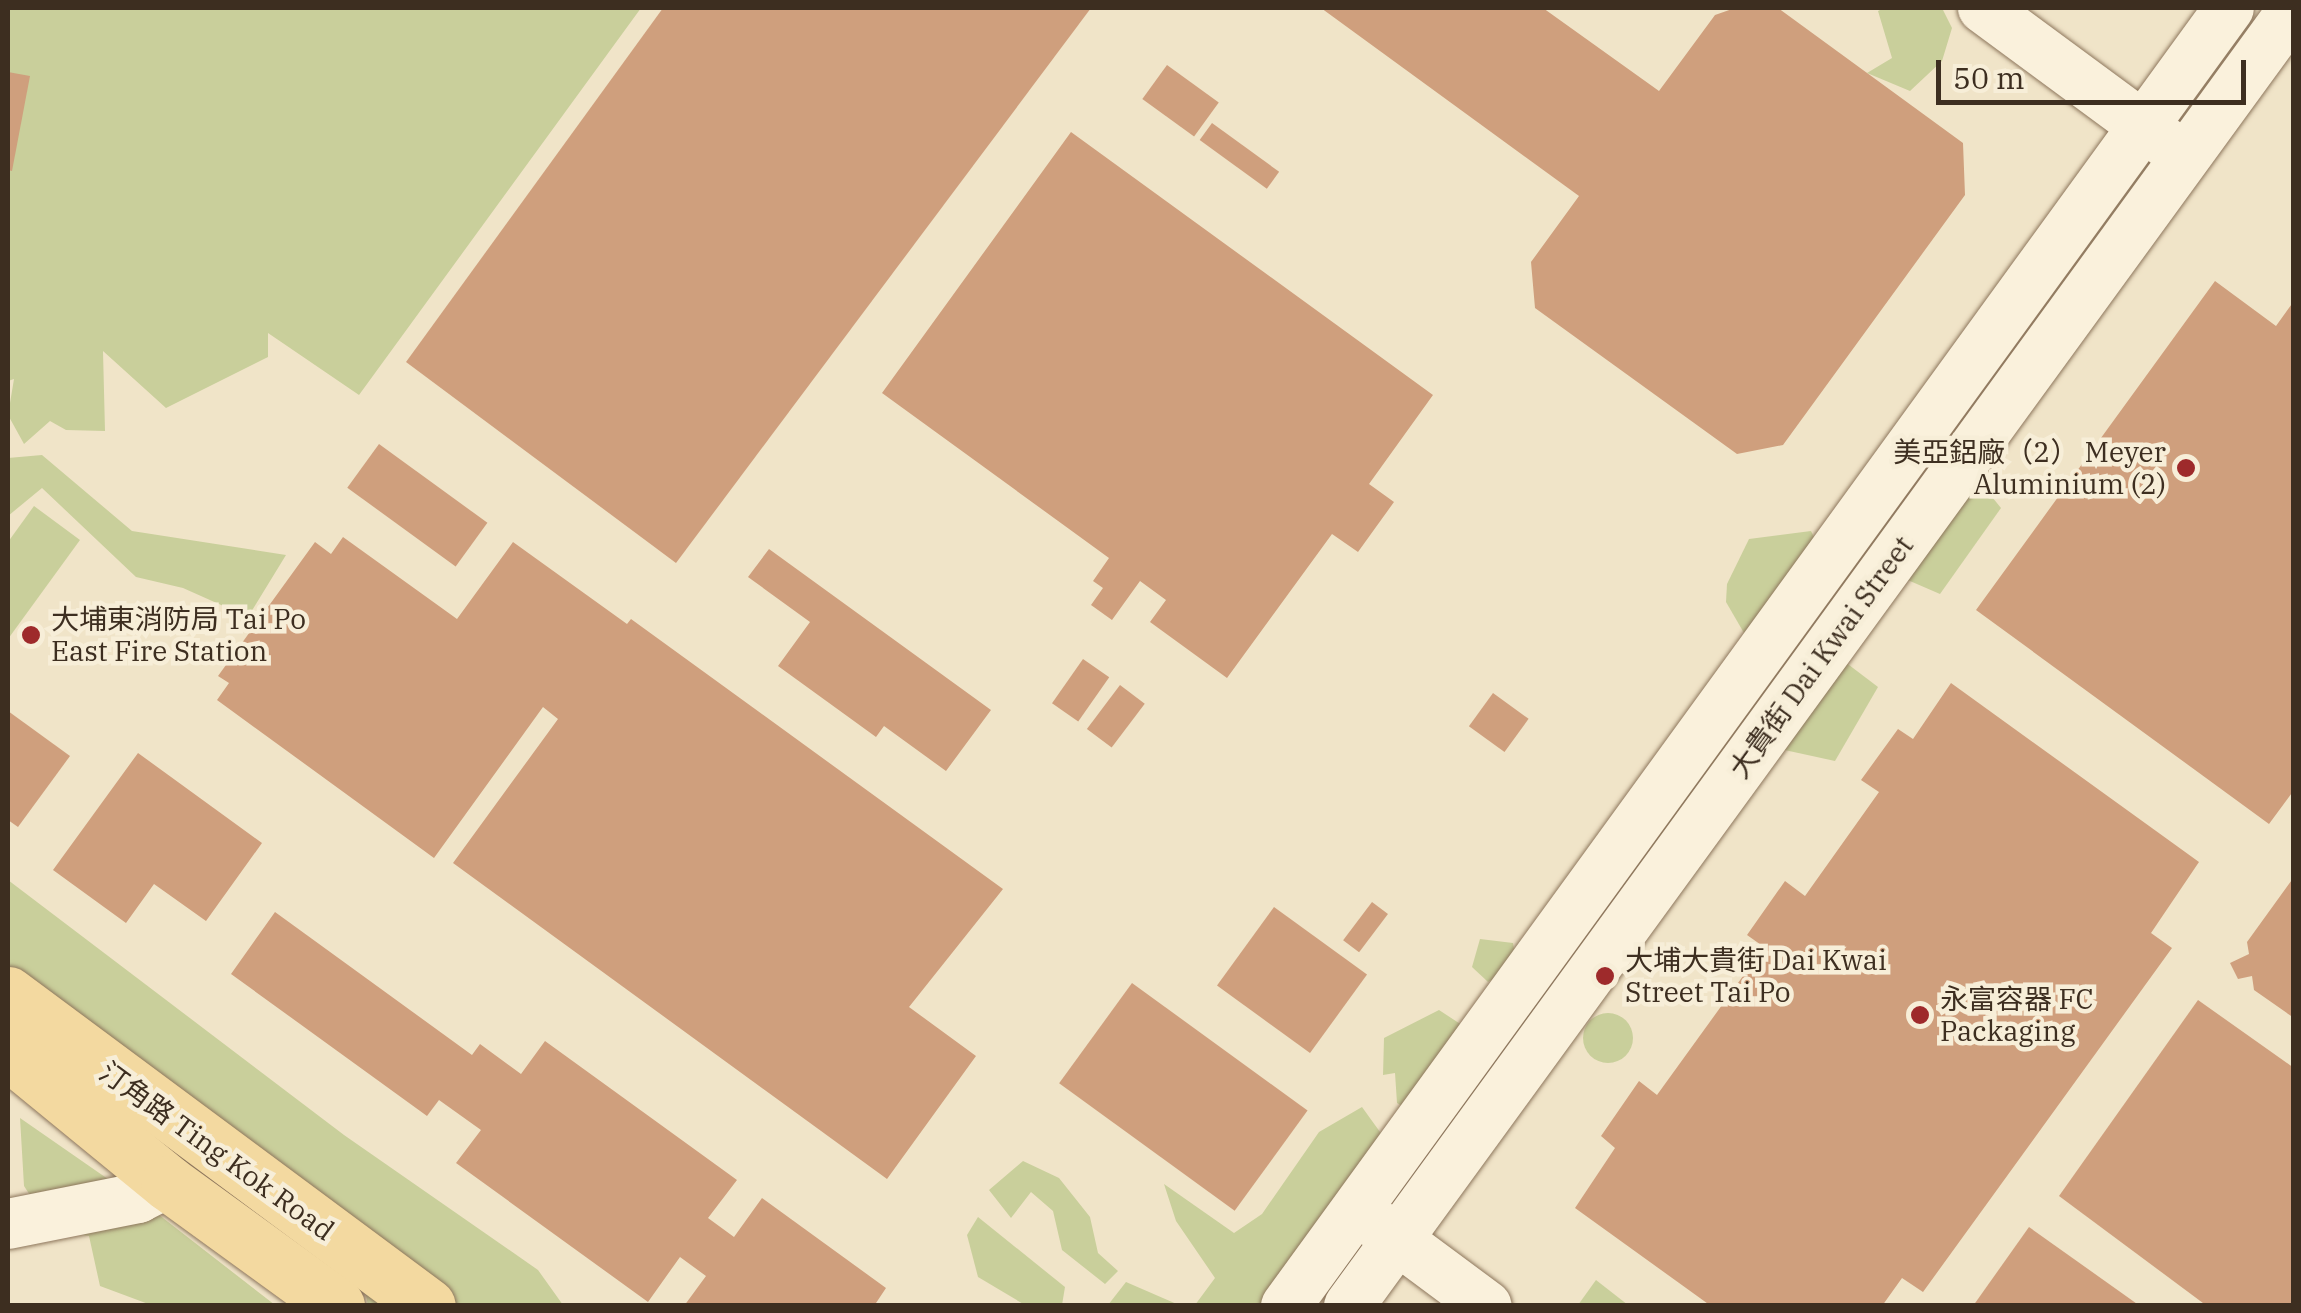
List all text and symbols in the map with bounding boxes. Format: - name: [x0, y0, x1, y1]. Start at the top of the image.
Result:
- scale bar: [1941, 40, 2251, 102]
- text: 50 m: [1953, 58, 2025, 97]
- place label: 美亞鋁廠（2） Meyer Aluminium (2): [1893, 435, 2166, 501]
- marker: 美亞鋁廠（2） Meyer Aluminium (2): [2175, 457, 2197, 479]
- street label: 大貴街 Dai Kwai Street: [1722, 529, 1920, 785]
- place label: 大埔東消防局 Tai Po East Fire Station: [51, 602, 306, 668]
- marker: 大埔東消防局 Tai Po East Fire Station: [20, 624, 42, 646]
- place label: 大埔大貴街 Dai Kwai Street Tai Po: [1625, 943, 1887, 1009]
- marker: 大埔大貴街 Dai Kwai Street Tai Po: [1594, 965, 1616, 987]
- place label: 永富容器 FC Packaging: [1940, 982, 2094, 1048]
- marker: 永富容器 FC Packaging: [1909, 1004, 1931, 1026]
- street label: 汀角路 Ting Kok Road: [93, 1055, 341, 1247]

